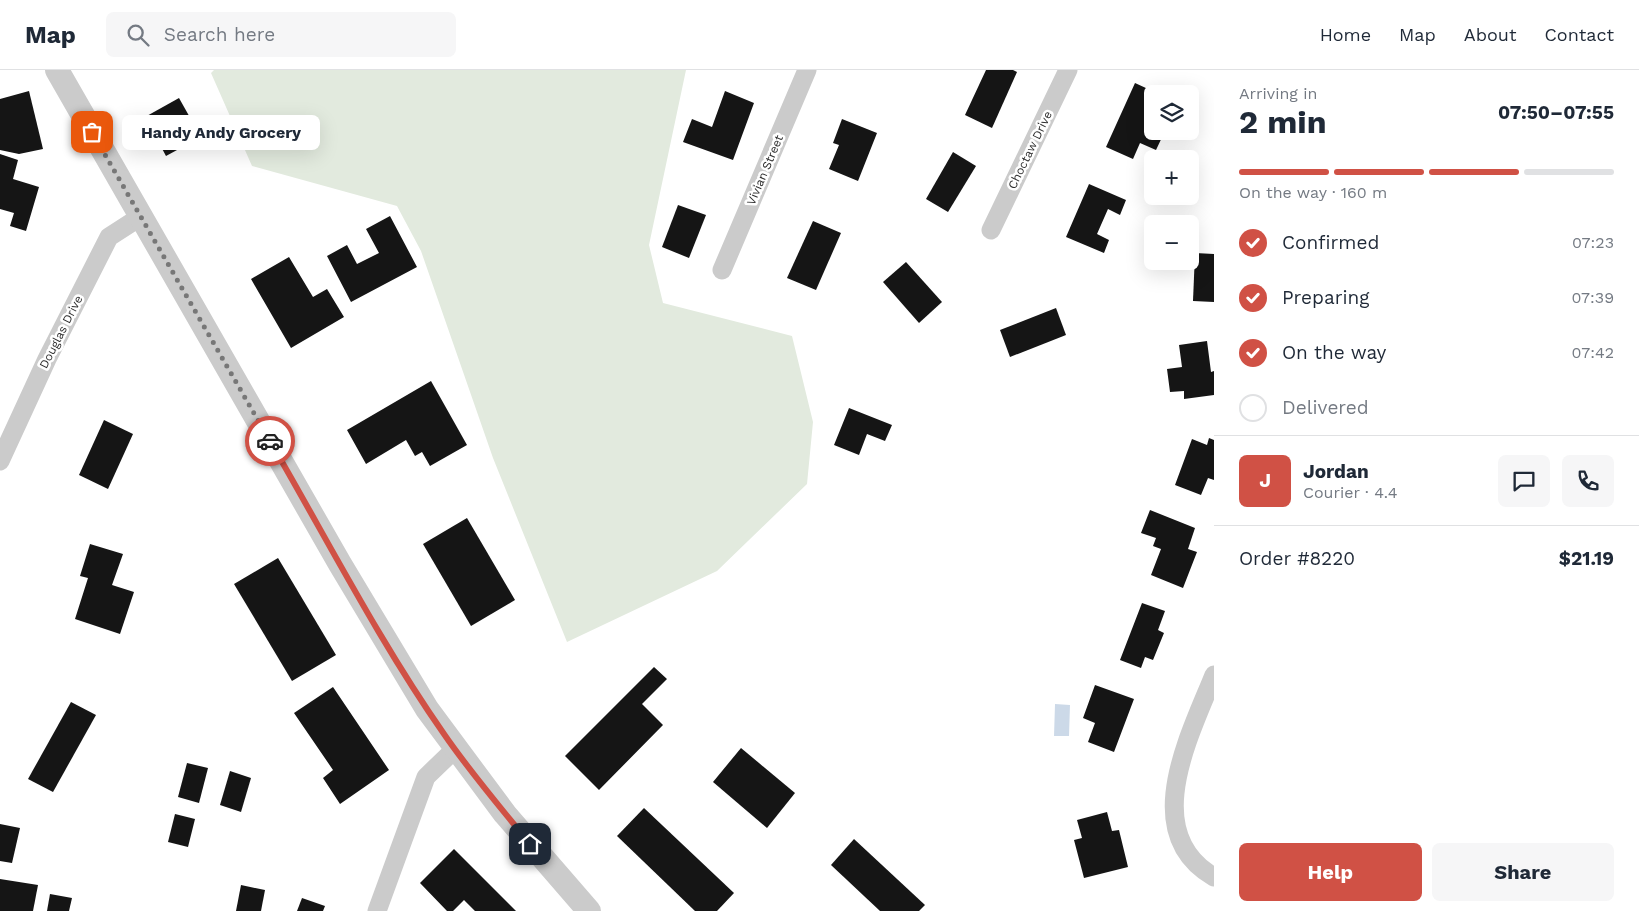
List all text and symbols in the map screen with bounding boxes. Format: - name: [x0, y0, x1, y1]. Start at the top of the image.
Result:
- search box: [106, 12, 456, 57]
- text: Map: [25, 21, 76, 49]
- icon: search: [124, 21, 152, 49]
- text: Search here: [164, 23, 275, 46]
- text: Home: [1320, 24, 1371, 45]
- text: Map: [1399, 24, 1436, 45]
- text: About: [1464, 24, 1516, 45]
- text: Contact: [1544, 24, 1614, 45]
- text: Arriving in: [1239, 84, 1317, 103]
- map controls: [1144, 85, 1199, 270]
- button: layers: [1144, 85, 1199, 140]
- text: 07:50–07:55: [1498, 101, 1614, 124]
- text: 2 min: [1239, 103, 1327, 141]
- street label: Choctaw Drive: [1005, 109, 1055, 191]
- pin: [71, 111, 113, 153]
- callout: Handy Andy Grocery: [122, 114, 320, 150]
- icon: bag: [78, 118, 106, 146]
- text: Handy Andy Grocery: [141, 123, 301, 142]
- street label: Vivian Street: [744, 133, 786, 207]
- button: +: [1144, 150, 1199, 205]
- text: On the way · 160 m: [1239, 183, 1387, 202]
- button: −: [1144, 215, 1199, 270]
- icon: check: [1239, 229, 1267, 257]
- text: Confirmed: [1282, 231, 1379, 254]
- text: 07:23: [1572, 233, 1614, 252]
- icon: check: [1239, 284, 1267, 312]
- text: Preparing: [1282, 286, 1369, 309]
- text: 07:39: [1571, 288, 1614, 307]
- street label: Douglas Drive: [37, 293, 86, 371]
- icon: check: [1239, 339, 1267, 367]
- text: On the way: [1282, 341, 1386, 364]
- text: 07:42: [1572, 343, 1614, 362]
- text: Delivered: [1282, 396, 1369, 419]
- courier: [245, 416, 295, 466]
- icon: car: [256, 427, 284, 455]
- button: chat: [1498, 455, 1550, 507]
- button: phone: [1562, 455, 1614, 507]
- text: Jordan: [1303, 460, 1369, 483]
- text: J: [1259, 469, 1271, 492]
- text: Courier · 4.4: [1303, 483, 1398, 502]
- text: Order #8220: [1239, 547, 1355, 570]
- text: $21.19: [1559, 547, 1614, 570]
- pin: [509, 823, 551, 865]
- icon: home: [516, 830, 544, 858]
- button: Help: [1239, 843, 1422, 901]
- button: Share: [1432, 843, 1614, 901]

